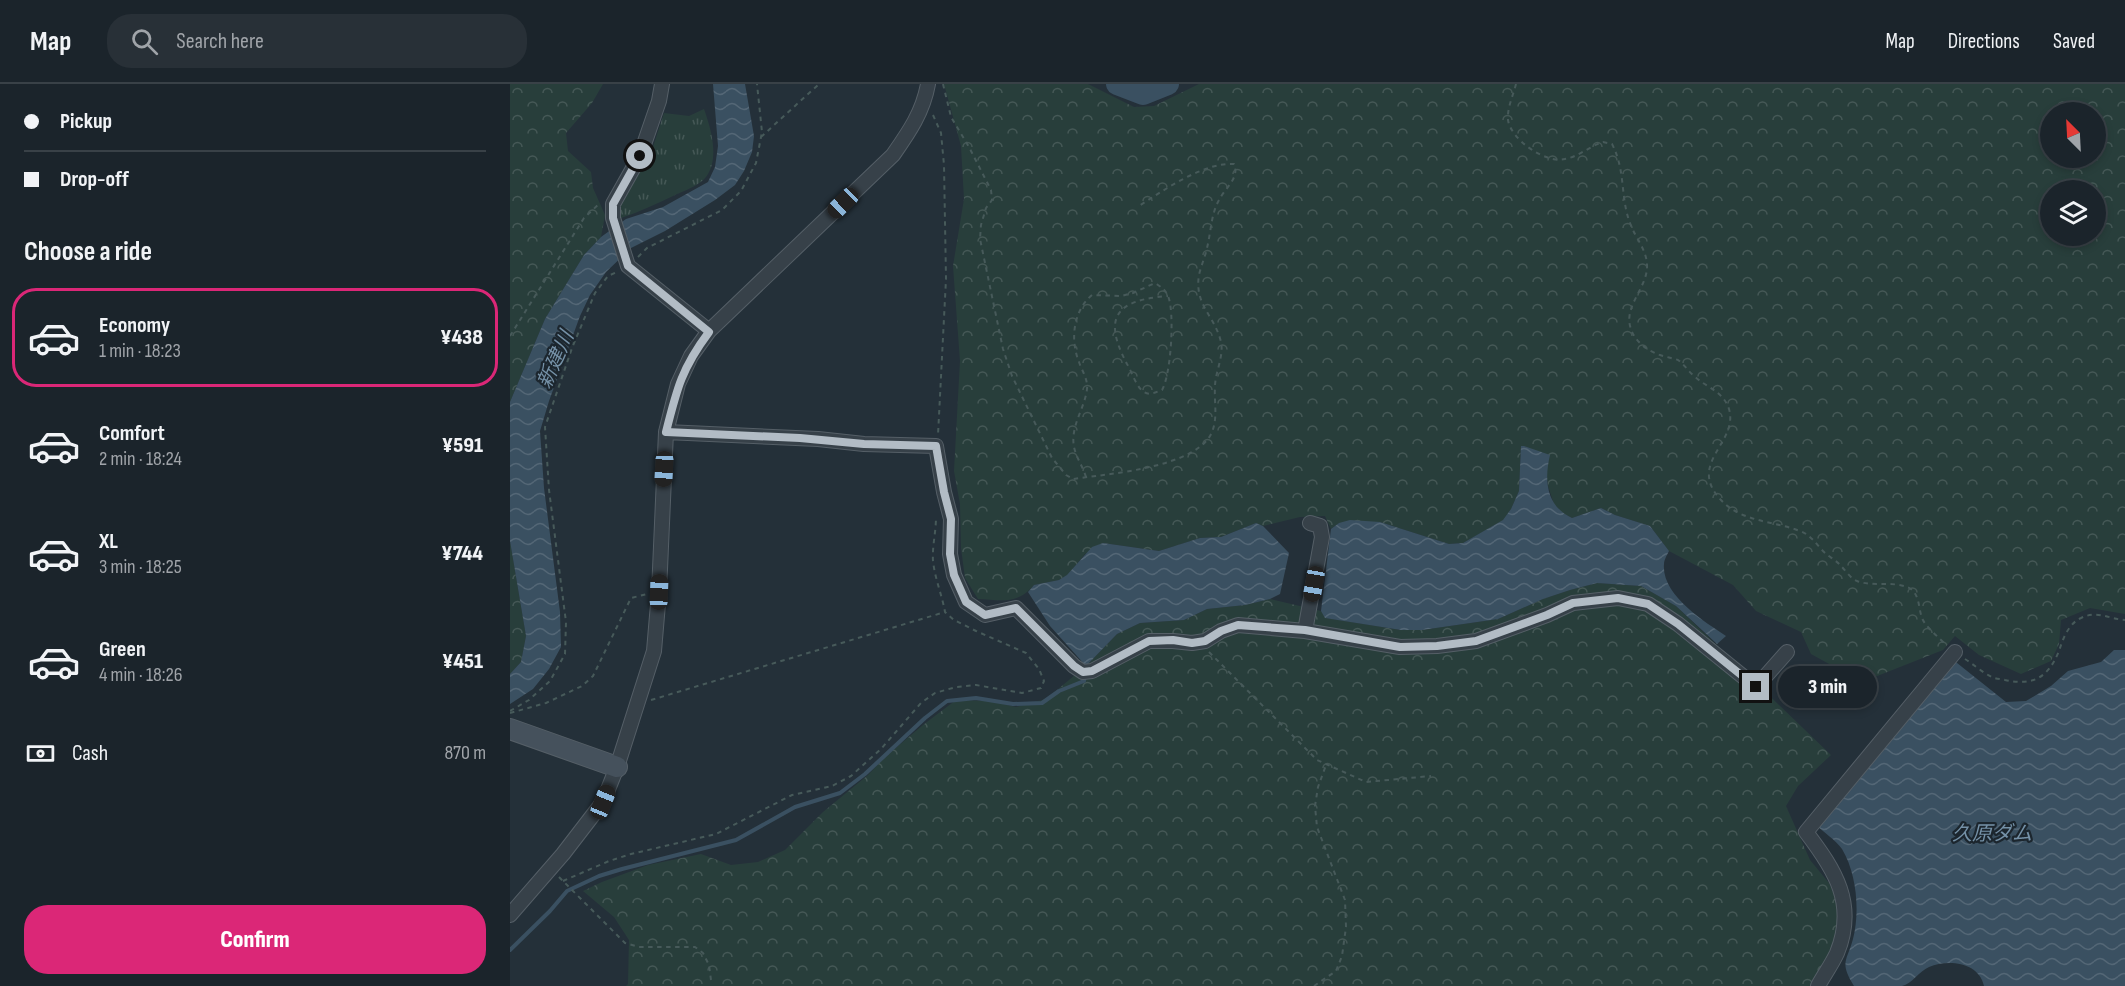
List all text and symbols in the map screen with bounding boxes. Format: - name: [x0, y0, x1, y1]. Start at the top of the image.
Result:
- search box: [107, 14, 527, 68]
- text: Map: [30, 25, 71, 58]
- icon: search: [128, 25, 161, 58]
- text: Search here: [176, 28, 264, 55]
- text: Map: [1885, 29, 1915, 54]
- text: Directions: [1948, 29, 2020, 54]
- text: Saved: [2053, 29, 2095, 54]
- north arrow: [2040, 102, 2106, 168]
- map controls: [2040, 102, 2106, 246]
- text: Pickup: [60, 108, 112, 135]
- route start: [626, 142, 653, 169]
- text: Drop-off: [60, 166, 129, 193]
- button: layers: [2040, 180, 2106, 246]
- car: [824, 184, 862, 222]
- text: Choose a ride: [24, 236, 152, 268]
- icon: car: [27, 311, 81, 365]
- text: Economy: [99, 312, 170, 339]
- text: ¥438: [440, 324, 483, 351]
- water label: 新建川: [533, 326, 580, 392]
- text: 1 min · 18:23: [99, 339, 181, 363]
- icon: car: [27, 419, 81, 473]
- text: Comfort: [99, 420, 165, 447]
- text: ¥591: [442, 432, 483, 459]
- text: 2 min · 18:24: [99, 447, 182, 471]
- car: [654, 451, 674, 487]
- icon: car: [27, 527, 81, 581]
- text: XL: [99, 528, 118, 555]
- text: ¥744: [441, 540, 483, 567]
- text: 3 min · 18:25: [99, 555, 182, 579]
- car: [1302, 565, 1326, 603]
- car: [649, 574, 669, 610]
- icon: car: [27, 635, 81, 689]
- text: Green: [99, 636, 146, 663]
- text: ¥451: [442, 648, 483, 675]
- text: 4 min · 18:26: [99, 663, 183, 687]
- callout: 3 min: [1777, 666, 1876, 708]
- route end: [1742, 673, 1769, 700]
- text: 3 min: [1808, 675, 1847, 699]
- icon: cash: [24, 737, 57, 770]
- text: Cash: [72, 740, 108, 767]
- text: 870 m: [444, 741, 486, 765]
- car: [588, 782, 618, 822]
- water label: 久原ダム: [1952, 822, 2032, 846]
- button: Confirm: [24, 905, 486, 974]

